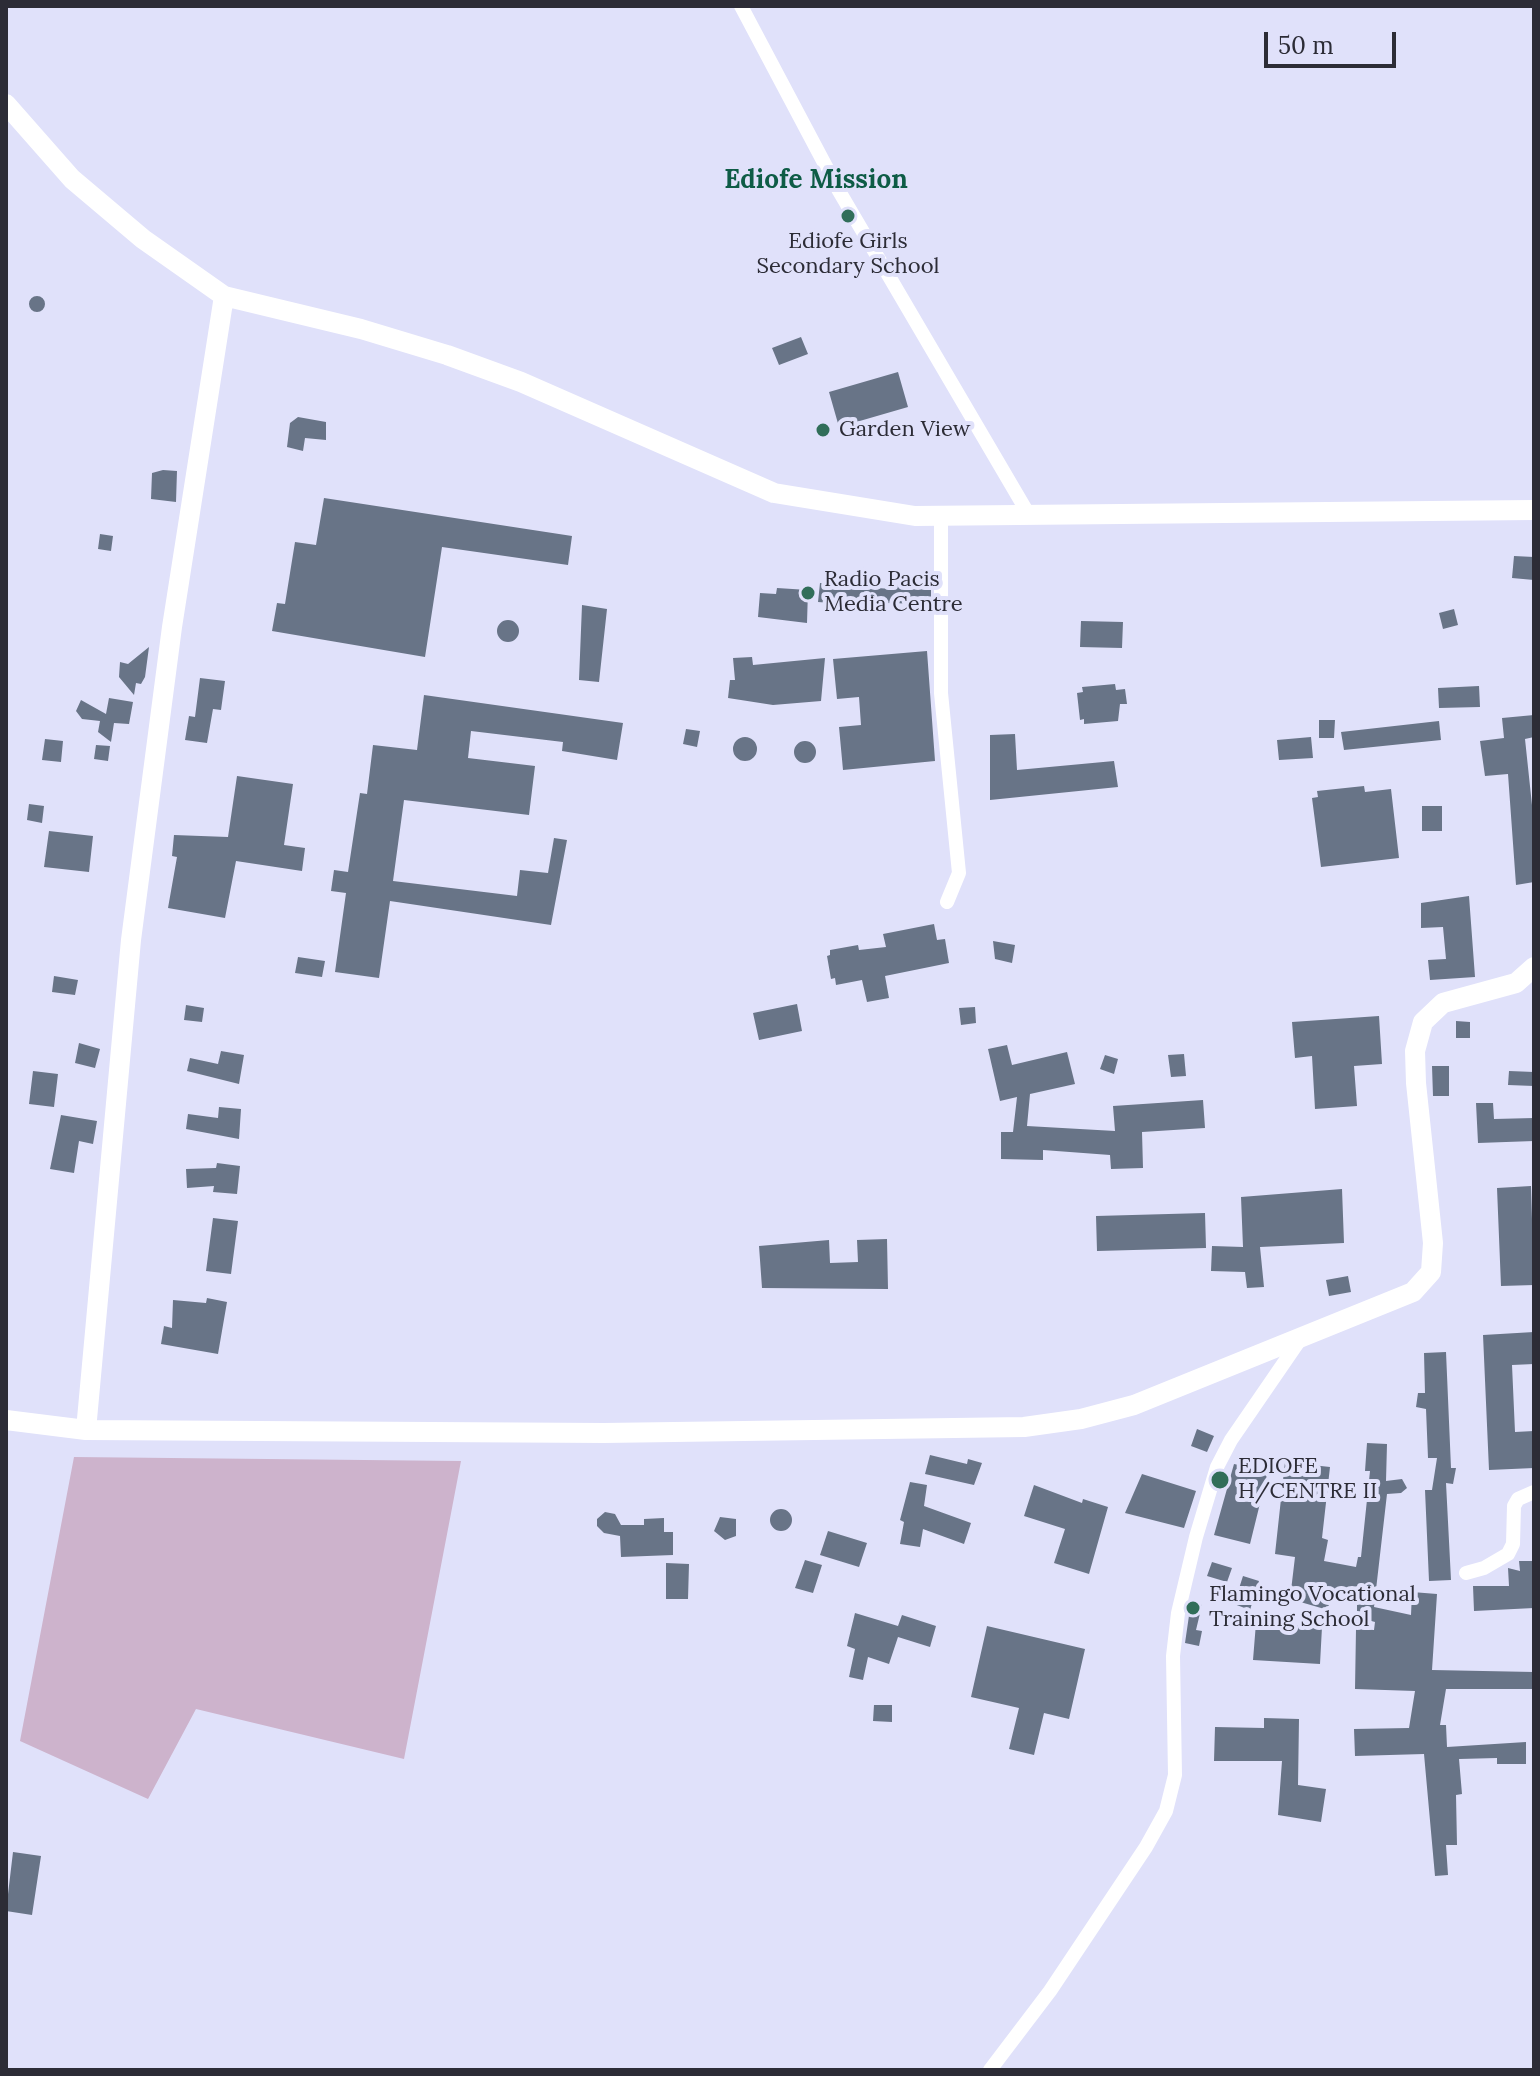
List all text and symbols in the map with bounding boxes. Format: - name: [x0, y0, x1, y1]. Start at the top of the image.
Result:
- scale bar: [1268, 16, 1400, 66]
- text: 50 m: [1278, 30, 1334, 61]
- district label: Ediofe Mission: [724, 165, 908, 197]
- marker: Ediofe Girls Secondary School: [839, 207, 857, 225]
- place label: Ediofe Girls Secondary School: [757, 229, 939, 280]
- place label: Garden View: [839, 417, 970, 443]
- marker: Garden View: [814, 421, 832, 439]
- place label: Radio Pacis Media Centre: [824, 567, 963, 618]
- marker: Radio Pacis Media Centre: [799, 584, 817, 602]
- place label: EDIOFE H/CENTRE II: [1238, 1454, 1377, 1506]
- marker: EDIOFE H/CENTRE II: [1209, 1469, 1231, 1491]
- place label: Flamingo Vocational Training School: [1209, 1582, 1416, 1634]
- marker: Flamingo Vocational Training School: [1184, 1599, 1202, 1617]

